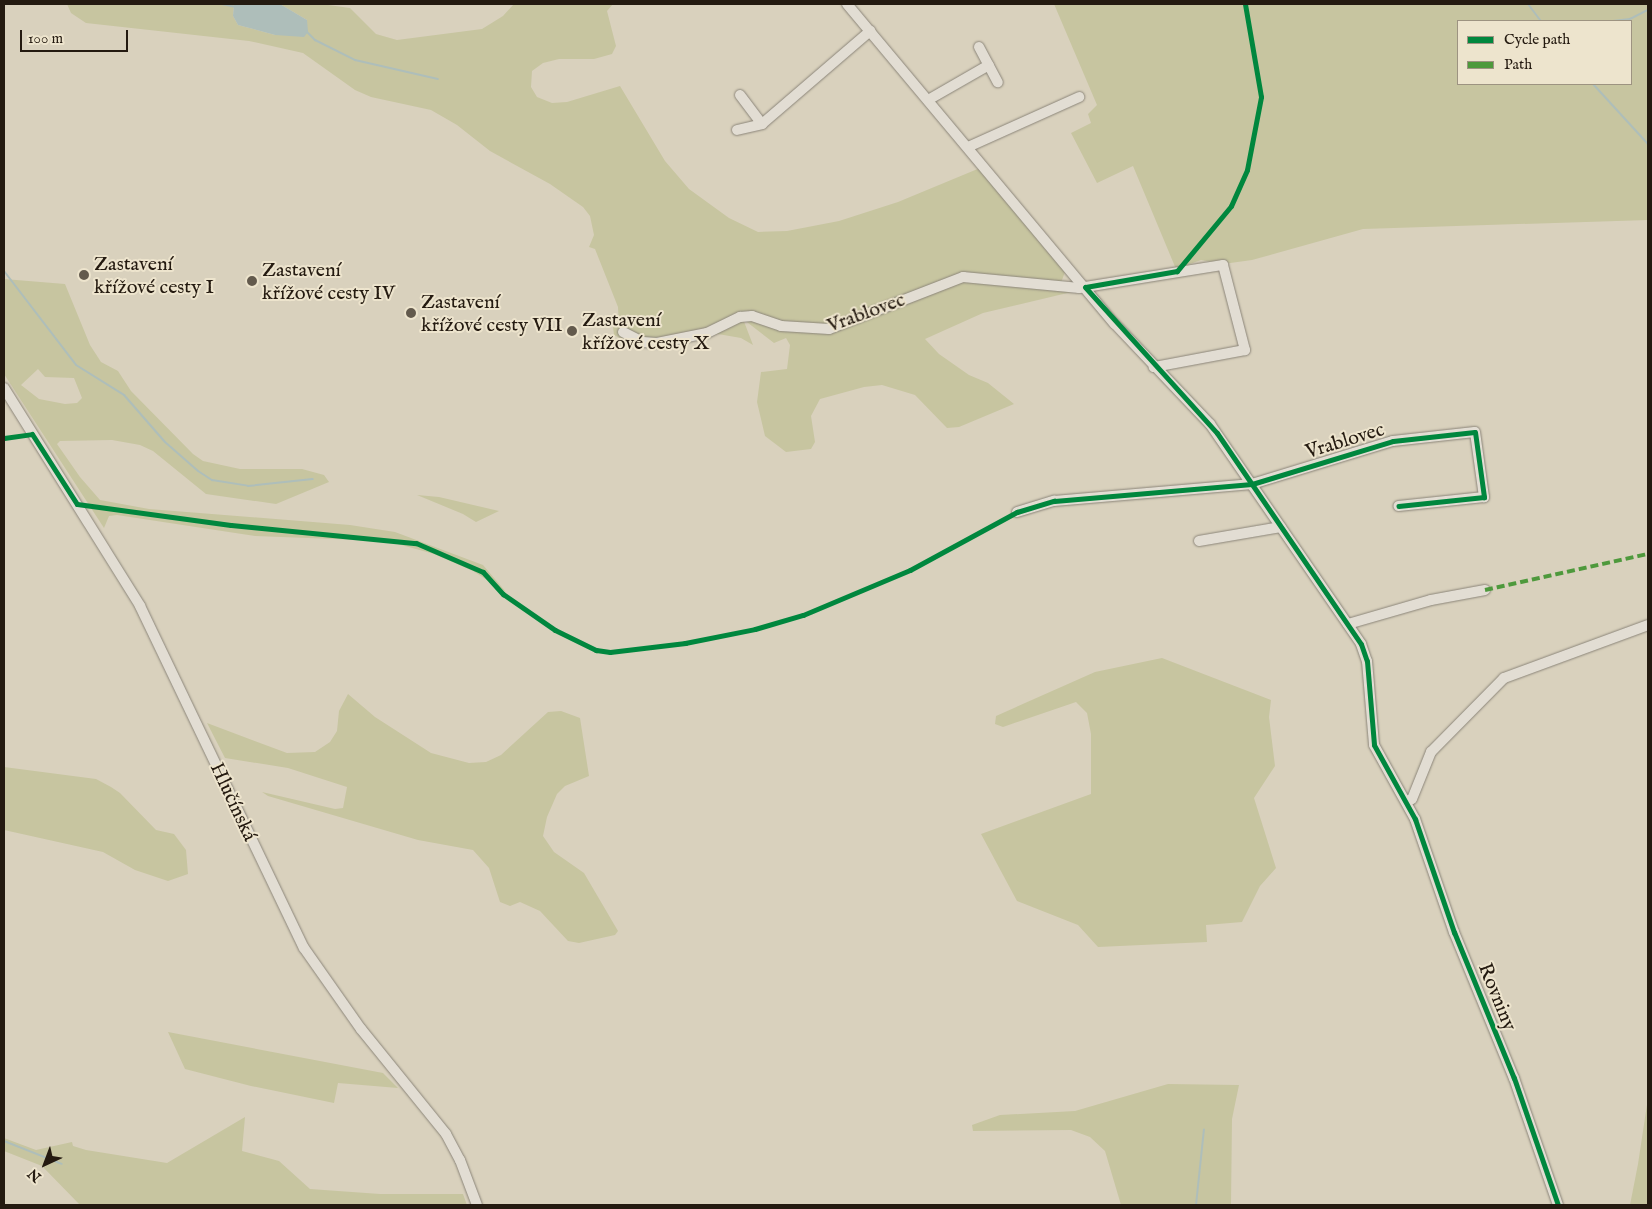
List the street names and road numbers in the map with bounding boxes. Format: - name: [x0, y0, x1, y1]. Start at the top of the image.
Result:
- street label: Vrablovec: [824, 288, 908, 338]
- street label: Vrablovec: [1303, 418, 1387, 464]
- street label: Hlučínská: [204, 759, 262, 845]
- street label: Rovniny: [1473, 960, 1521, 1034]

